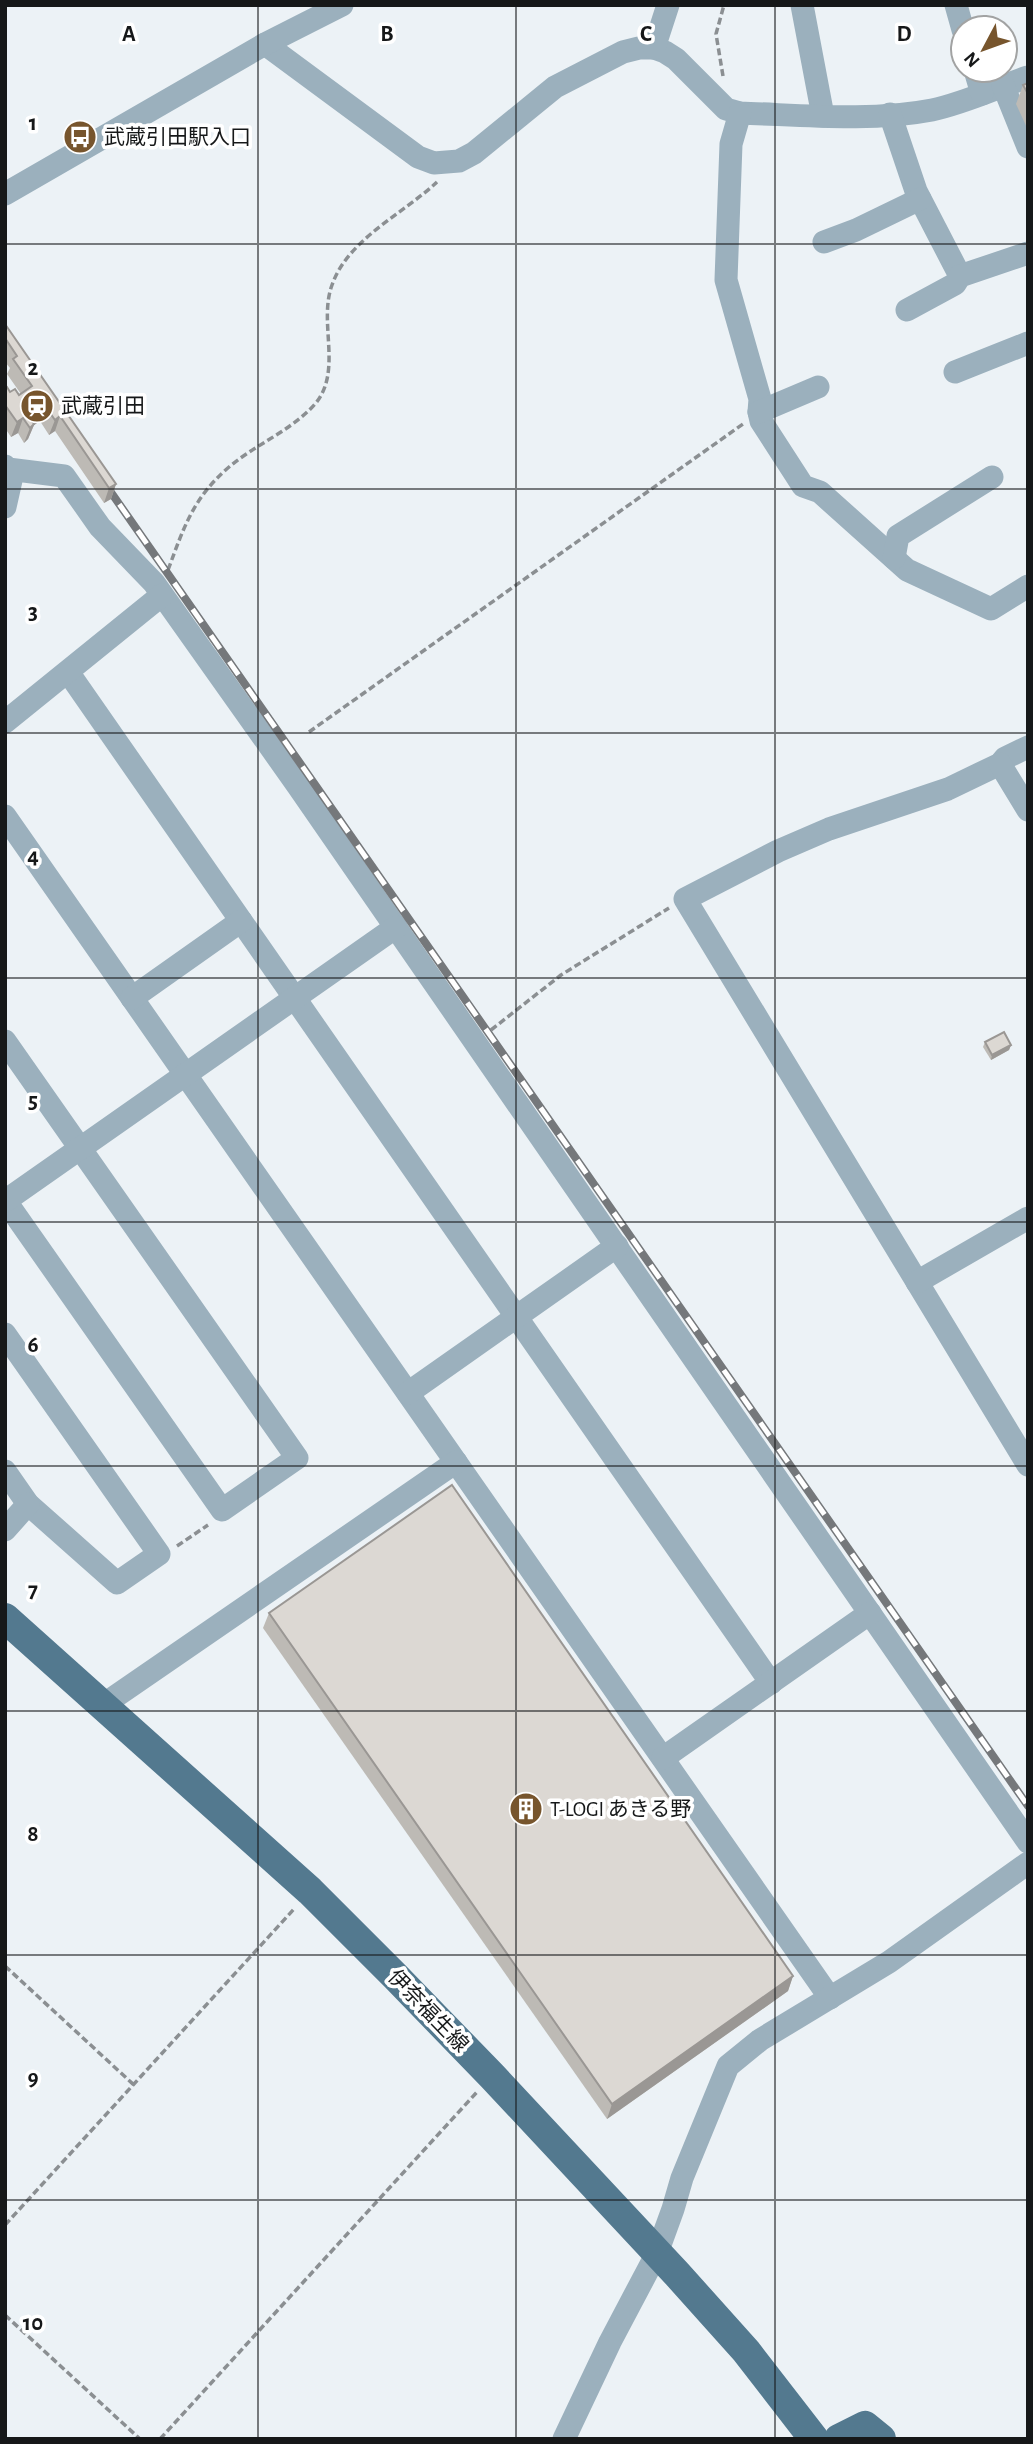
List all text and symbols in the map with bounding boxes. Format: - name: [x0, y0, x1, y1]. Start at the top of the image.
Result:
- north arrow: [949, 14, 1019, 84]
- text: A: [122, 23, 136, 46]
- text: B: [380, 23, 394, 46]
- text: C: [640, 23, 652, 46]
- text: D: [896, 23, 912, 46]
- text: N: [961, 48, 984, 70]
- text: 1: [29, 112, 37, 135]
- bus stop icon: 武蔵引田駅入口: [61, 118, 99, 156]
- place label: 武蔵引田駅入口: [104, 126, 251, 148]
- text: 2: [28, 357, 39, 380]
- station icon: 武蔵引田: [18, 387, 56, 425]
- place label: 武蔵引田: [61, 395, 145, 417]
- text: 3: [28, 601, 38, 624]
- text: 4: [27, 845, 39, 868]
- text: 5: [28, 1090, 38, 1113]
- text: 6: [27, 1334, 39, 1357]
- text: 7: [28, 1579, 38, 1602]
- building icon: T-LOGI あきる野: [507, 1790, 545, 1828]
- place label: T-LOGI あきる野: [550, 1799, 691, 1820]
- text: 8: [27, 1823, 39, 1846]
- street label: 伊奈福生線: [384, 1965, 473, 2056]
- text: 9: [27, 2067, 39, 2090]
- text: 10: [23, 2312, 43, 2335]

